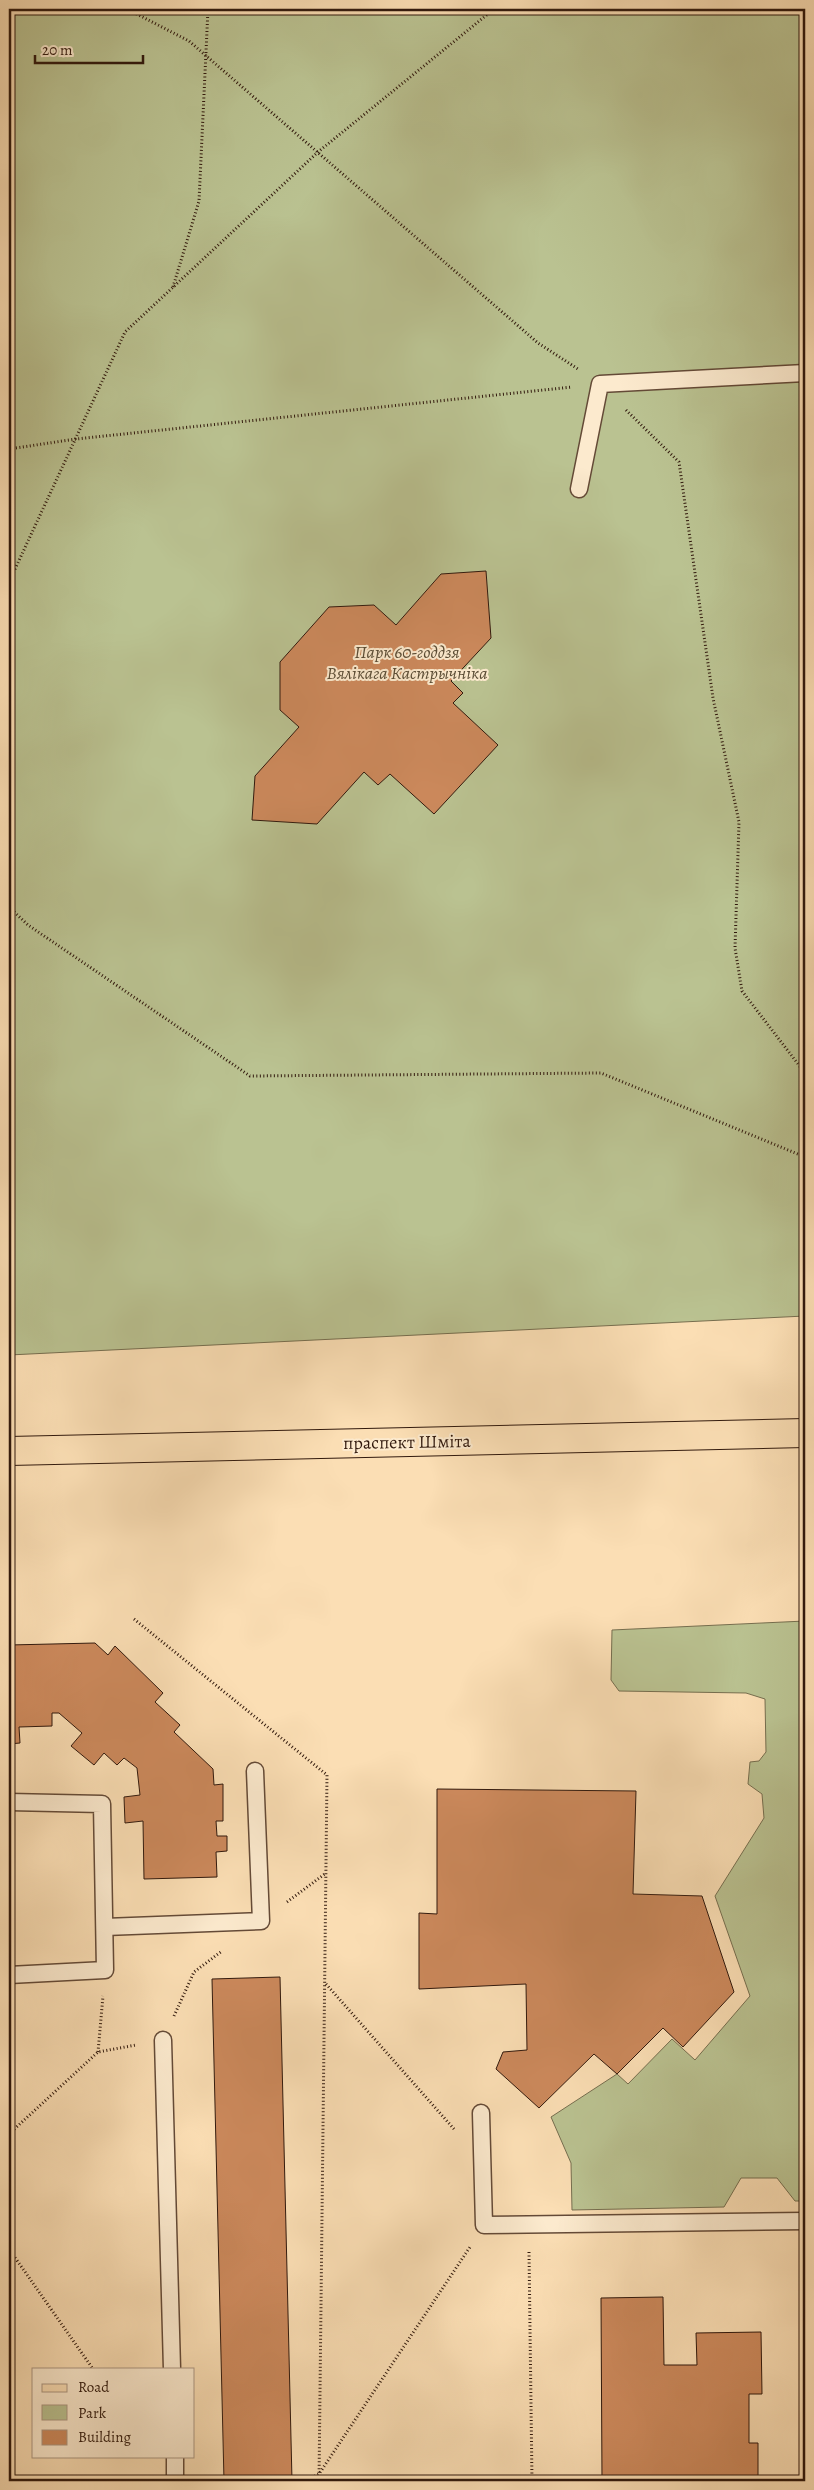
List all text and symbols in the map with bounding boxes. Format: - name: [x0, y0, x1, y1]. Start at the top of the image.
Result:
- scale bar: [35, 32, 142, 64]
- text: 20 m: [42, 40, 73, 60]
- park label: Парк 60-годдзя Вялікага Кастрычніка: [326, 640, 488, 685]
- street label: праспект Шміта: [343, 1429, 472, 1455]
- legend: [32, 2368, 195, 2458]
- text: Road: [78, 2377, 110, 2397]
- text: Park: [78, 2403, 107, 2423]
- text: Building: [78, 2427, 131, 2447]

